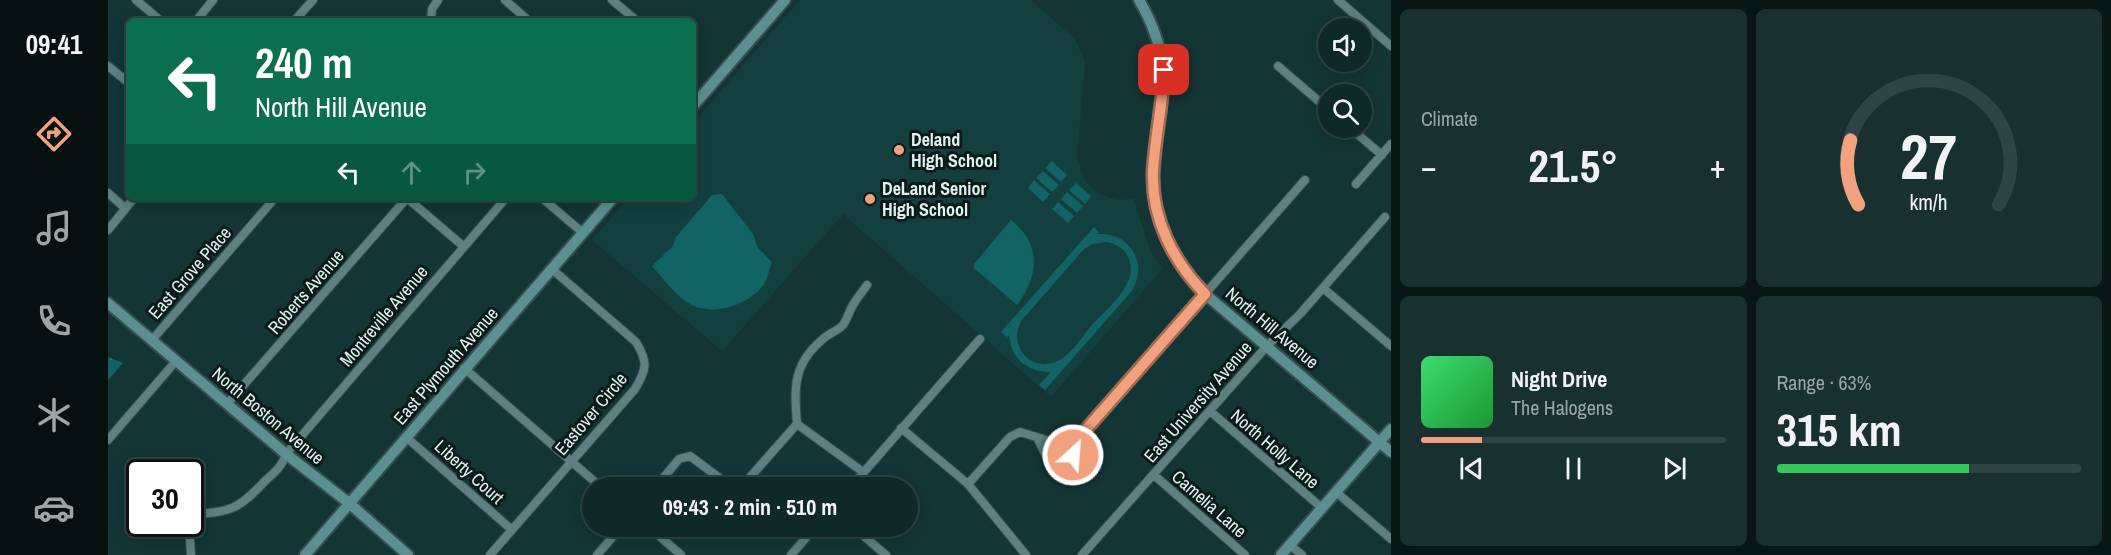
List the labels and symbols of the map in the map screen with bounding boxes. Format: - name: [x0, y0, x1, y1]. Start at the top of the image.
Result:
- pin: [1138, 44, 1189, 95]
- place label: Deland High School: [911, 127, 997, 173]
- marker: Deland High School: [892, 143, 906, 157]
- place label: DeLand Senior High School: [882, 176, 986, 222]
- marker: DeLand Senior High School: [863, 192, 877, 206]
- street label: East Grove Place: [143, 221, 237, 324]
- street label: Roberts Avenue: [262, 244, 349, 339]
- street label: Montreville Avenue: [334, 260, 433, 372]
- street label: North Hill Avenue: [1220, 281, 1324, 374]
- street label: East Plymouth Avenue: [388, 302, 504, 430]
- street label: East University Avenue: [1138, 336, 1257, 468]
- street label: North Boston Avenue: [207, 361, 330, 470]
- street label: Eastover Circle: [549, 367, 633, 460]
- street label: North Holly Lane: [1226, 403, 1325, 494]
- position arrow: [1041, 423, 1105, 487]
- street label: Liberty Court: [429, 434, 509, 509]
- speed limit sign: 30: [126, 459, 204, 537]
- street label: Camelia Lane: [1166, 464, 1252, 543]

